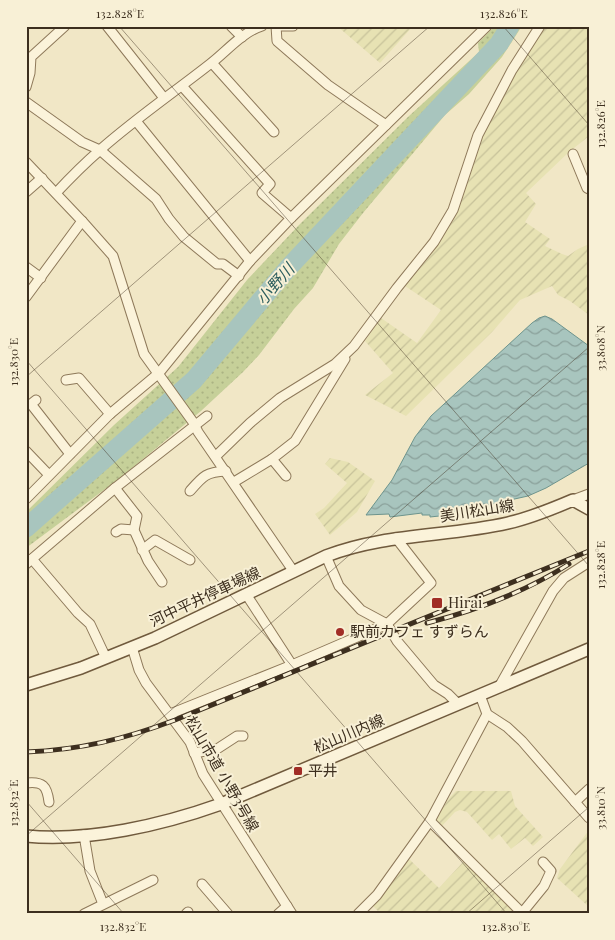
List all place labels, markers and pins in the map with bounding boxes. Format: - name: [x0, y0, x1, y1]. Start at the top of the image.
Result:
- place label: Hirai: [448, 592, 483, 612]
- marker: Hirai: [430, 596, 444, 610]
- place label: 駅前カフェ すずらん: [350, 621, 489, 641]
- marker: 駅前カフェ すずらん: [334, 626, 346, 638]
- place label: 平井: [308, 760, 338, 780]
- marker: 平井: [292, 765, 304, 777]

